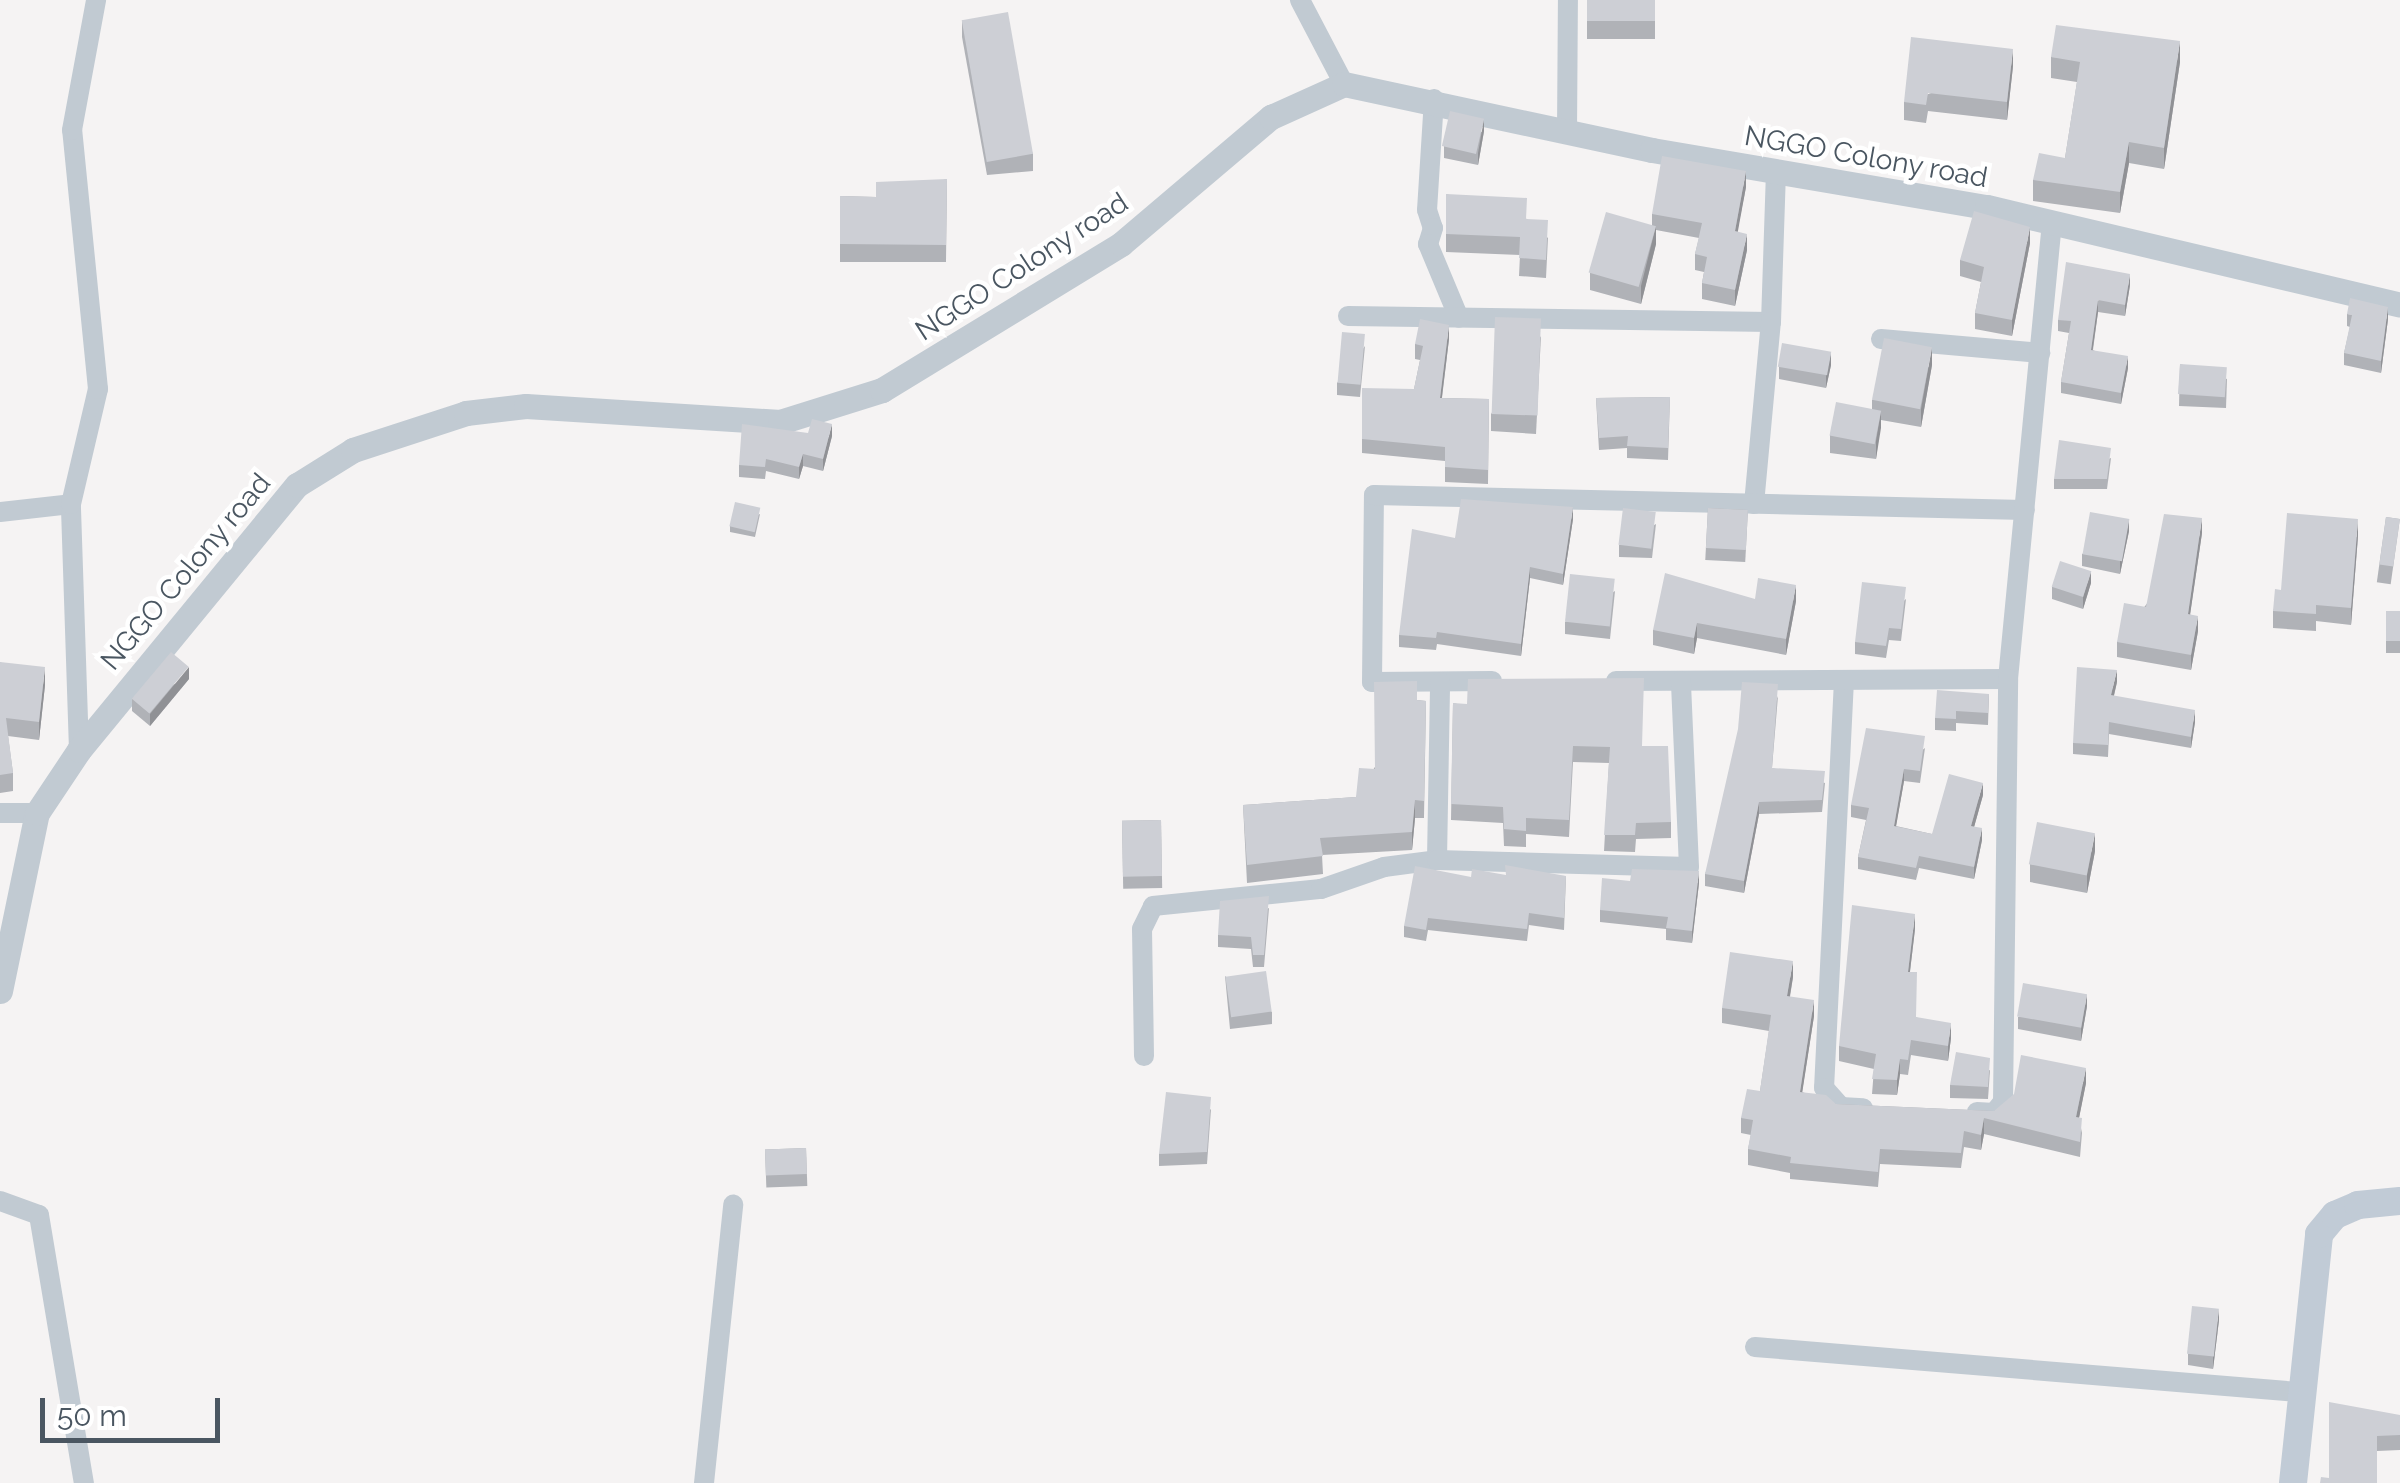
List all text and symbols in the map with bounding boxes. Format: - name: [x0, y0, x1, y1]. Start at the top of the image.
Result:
- street label: NGGO Colony road: [1741, 119, 1991, 195]
- street label: NGGO Colony road: [909, 186, 1135, 348]
- street label: NGGO Colony road: [94, 467, 278, 677]
- scale bar: [45, 1378, 225, 1440]
- text: 50 m: [57, 1398, 127, 1433]

